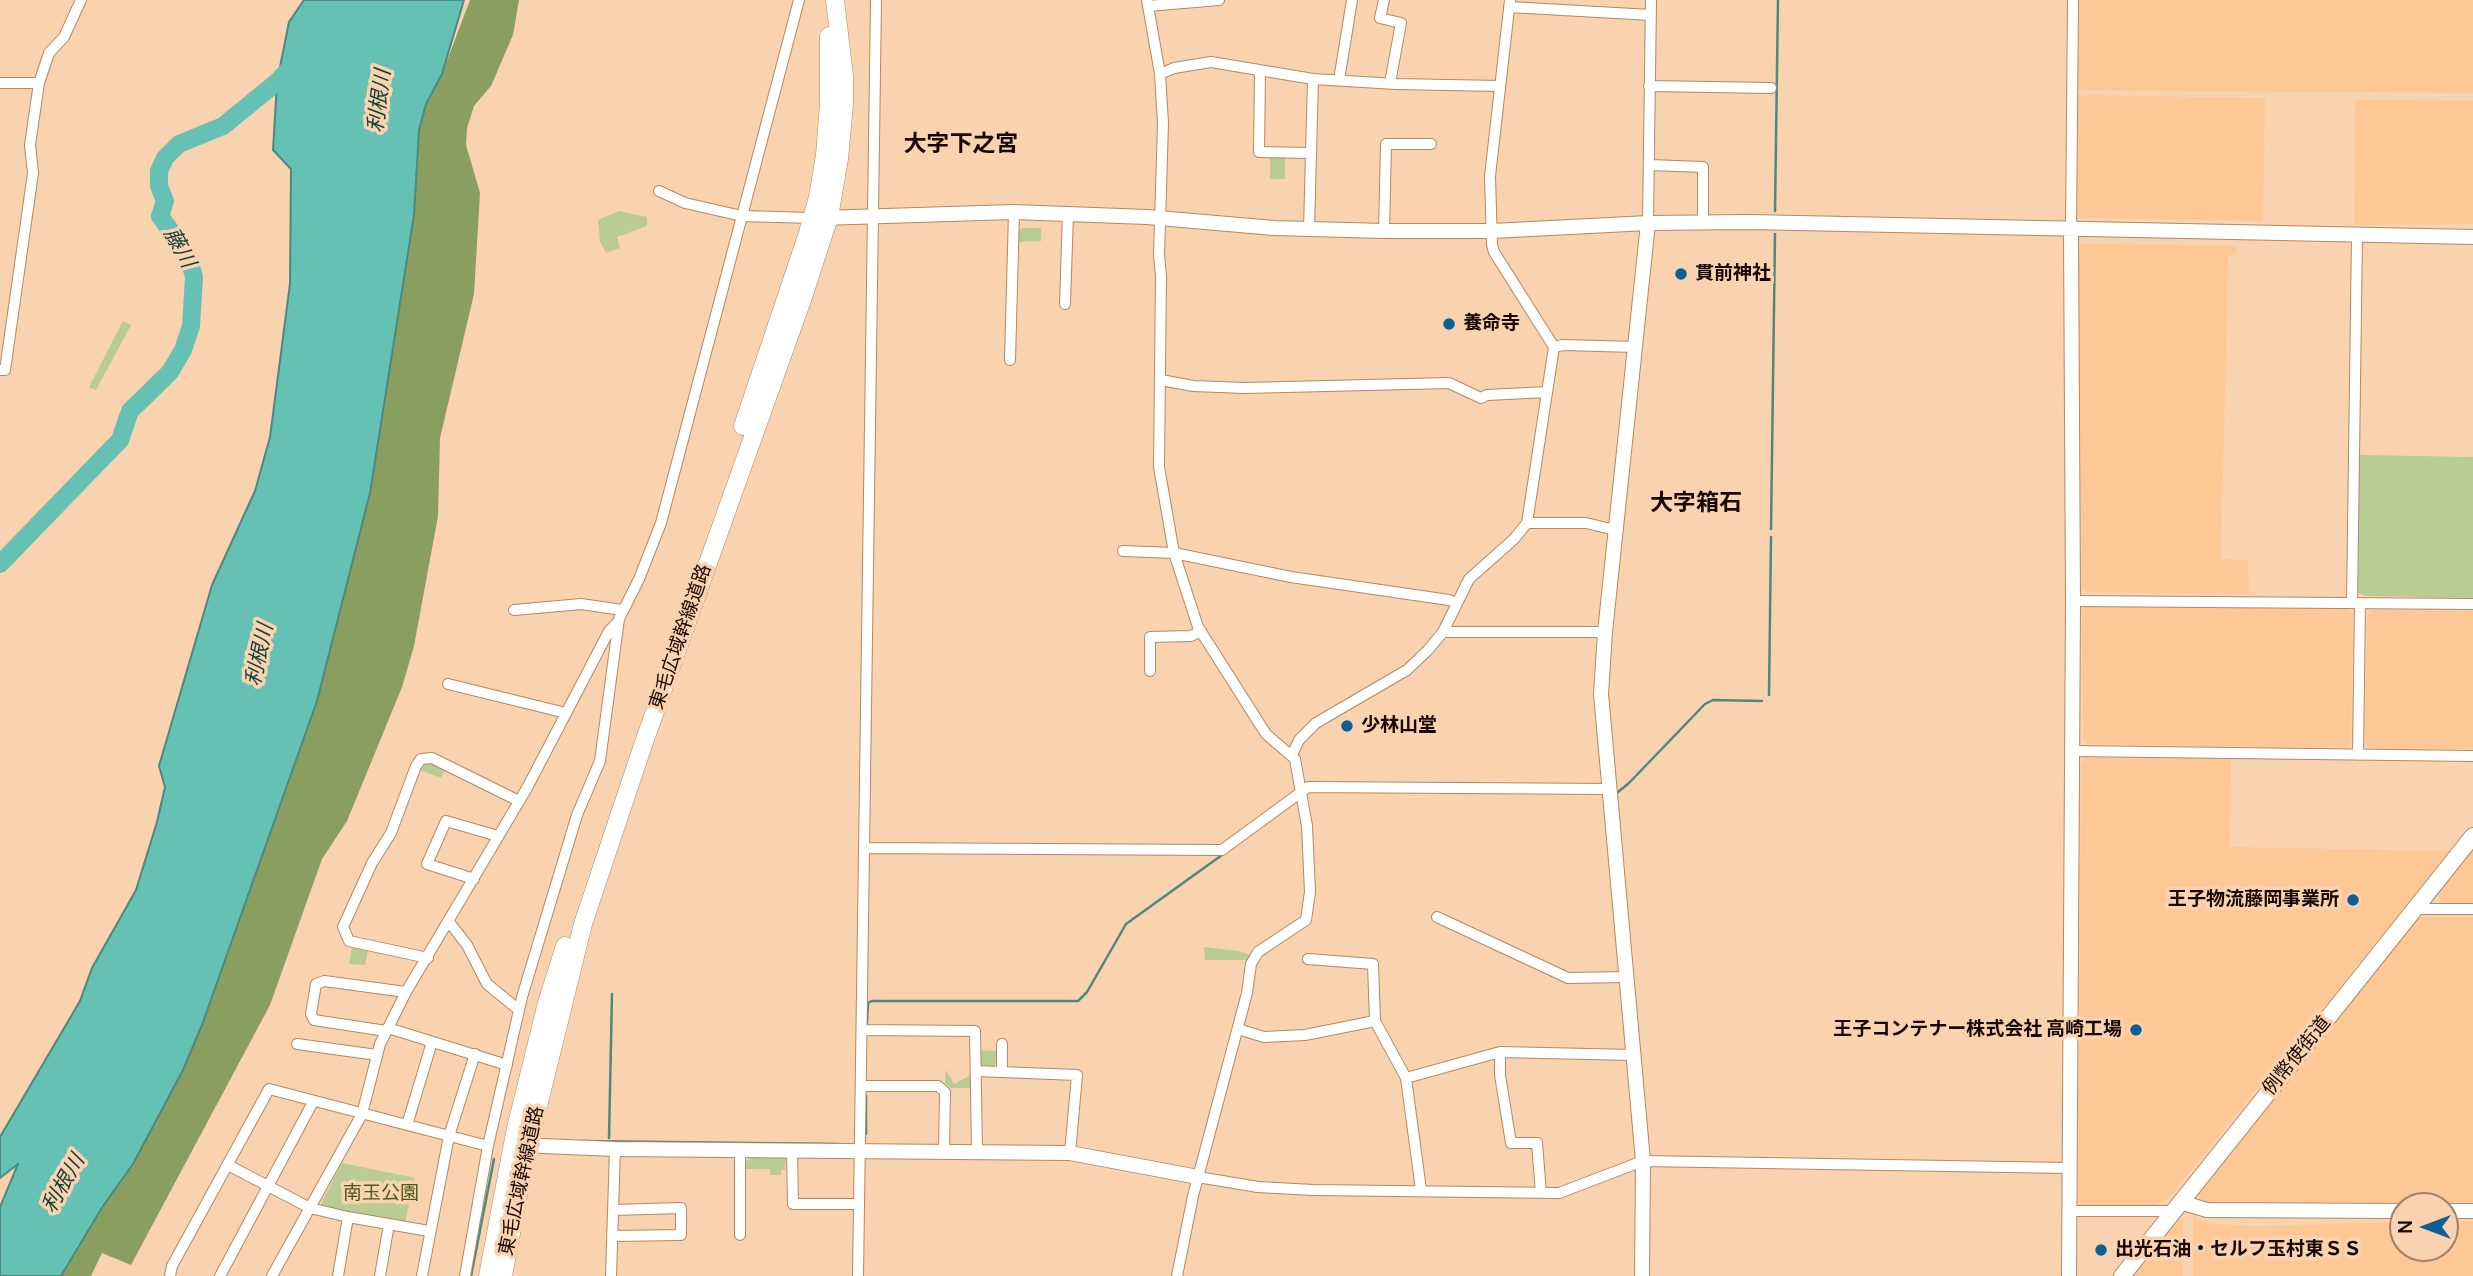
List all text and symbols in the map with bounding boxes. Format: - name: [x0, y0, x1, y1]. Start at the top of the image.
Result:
- water label: 利根川: [364, 68, 396, 134]
- district label: 大字下之宮: [904, 131, 1018, 159]
- water label: 藤川: [158, 224, 200, 272]
- place label: 貫前神社: [1695, 263, 1771, 285]
- marker: 貫前神社: [1673, 266, 1689, 282]
- place label: 養命寺: [1463, 313, 1520, 335]
- marker: 養命寺: [1441, 316, 1457, 332]
- district label: 大字箱石: [1650, 490, 1742, 518]
- street label: 東毛広域幹線道路: [645, 561, 717, 713]
- water label: 利根川: [241, 622, 279, 688]
- place label: 少林山堂: [1361, 715, 1437, 737]
- marker: 少林山堂: [1339, 718, 1355, 734]
- place label: 王子物流藤岡事業所: [2168, 889, 2339, 911]
- marker: 王子物流藤岡事業所: [2345, 892, 2361, 908]
- street label: 例幣使街道: [2258, 1012, 2336, 1100]
- place label: 王子コンテナー株式会社 高崎工場: [1833, 1019, 2122, 1041]
- marker: 王子コンテナー株式会社 高崎工場: [2128, 1022, 2144, 1038]
- street label: 東毛広域幹線道路: [495, 1104, 549, 1258]
- water label: 利根川: [37, 1150, 91, 1218]
- park label: 南玉公園: [343, 1183, 419, 1205]
- north arrow: [2389, 1192, 2459, 1262]
- text: N: [2392, 1220, 2418, 1234]
- place label: 出光石油・セルフ玉村東ＳＳ: [2115, 1239, 2362, 1261]
- marker: 出光石油・セルフ玉村東ＳＳ: [2093, 1242, 2109, 1258]

